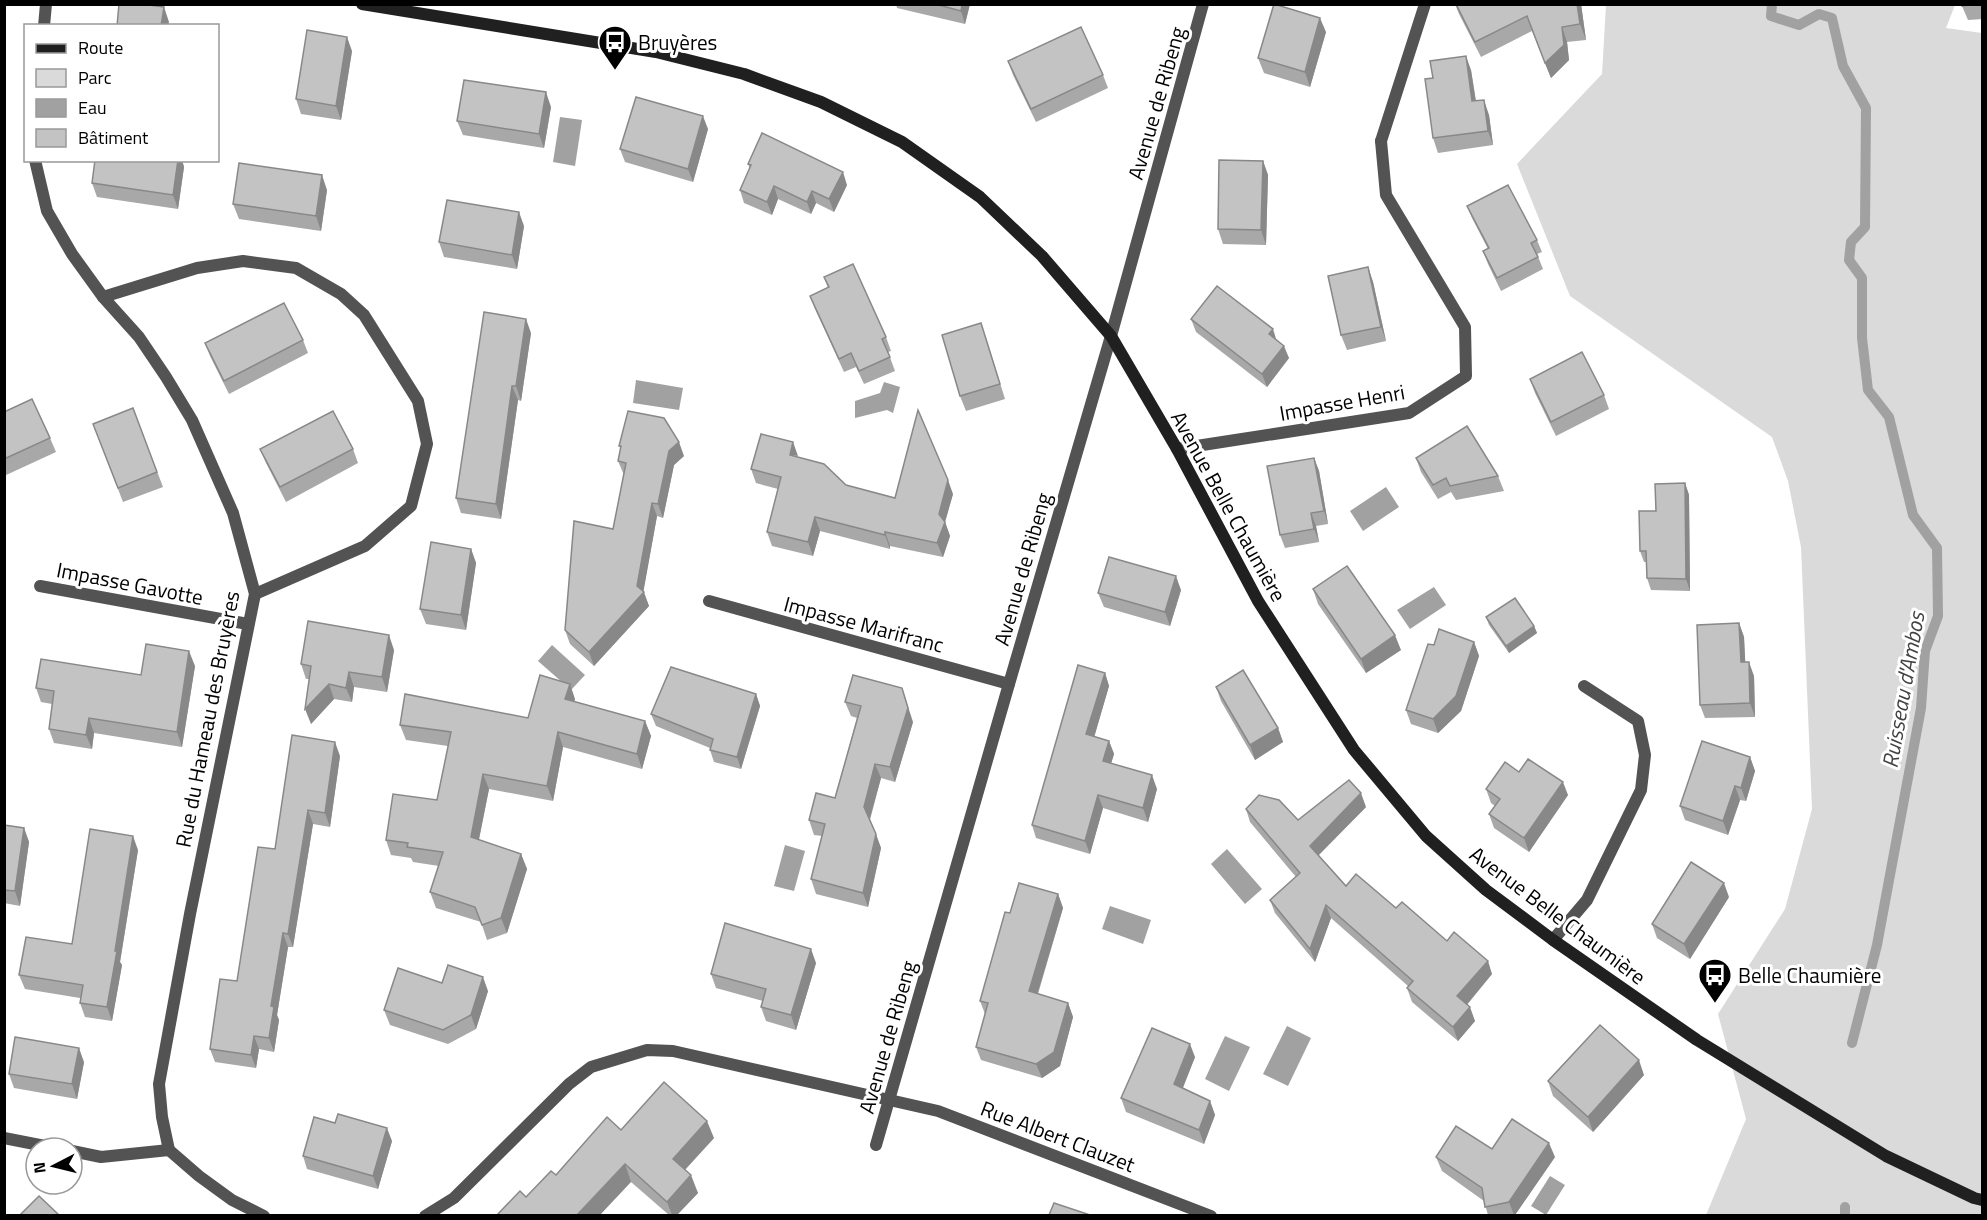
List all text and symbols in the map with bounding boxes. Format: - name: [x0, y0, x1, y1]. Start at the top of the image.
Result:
- street label: Avenue de Ribeng: [1119, 23, 1193, 183]
- legend: [24, 24, 219, 162]
- bus stop icon: Bruyères: [597, 24, 633, 71]
- place label: Bruyères: [638, 26, 717, 58]
- text: Route: [78, 34, 123, 61]
- text: Parc: [78, 64, 112, 91]
- text: Eau: [78, 94, 107, 121]
- text: Bâtiment: [78, 124, 149, 151]
- street label: Impasse Henri: [1277, 375, 1407, 429]
- street label: Avenue Belle Chaumière: [1163, 405, 1295, 607]
- street label: Avenue de Ribeng: [985, 489, 1059, 649]
- street label: Impasse Gavotte: [54, 553, 206, 613]
- street label: Impasse Marifranc: [781, 587, 947, 661]
- street label: Rue du Hameau des Bruyères: [166, 588, 248, 850]
- water label: Ruisseau d'Ambos: [1873, 608, 1934, 771]
- street label: Avenue Belle Chaumière: [1463, 838, 1653, 992]
- street label: Avenue de Ribeng: [850, 957, 924, 1117]
- bus stop icon: Belle Chaumière: [1697, 957, 1733, 1004]
- place label: Belle Chaumière: [1738, 959, 1881, 991]
- street label: Rue Albert Clauzet: [976, 1092, 1140, 1180]
- north arrow: [24, 1136, 84, 1196]
- text: N: [27, 1161, 52, 1175]

